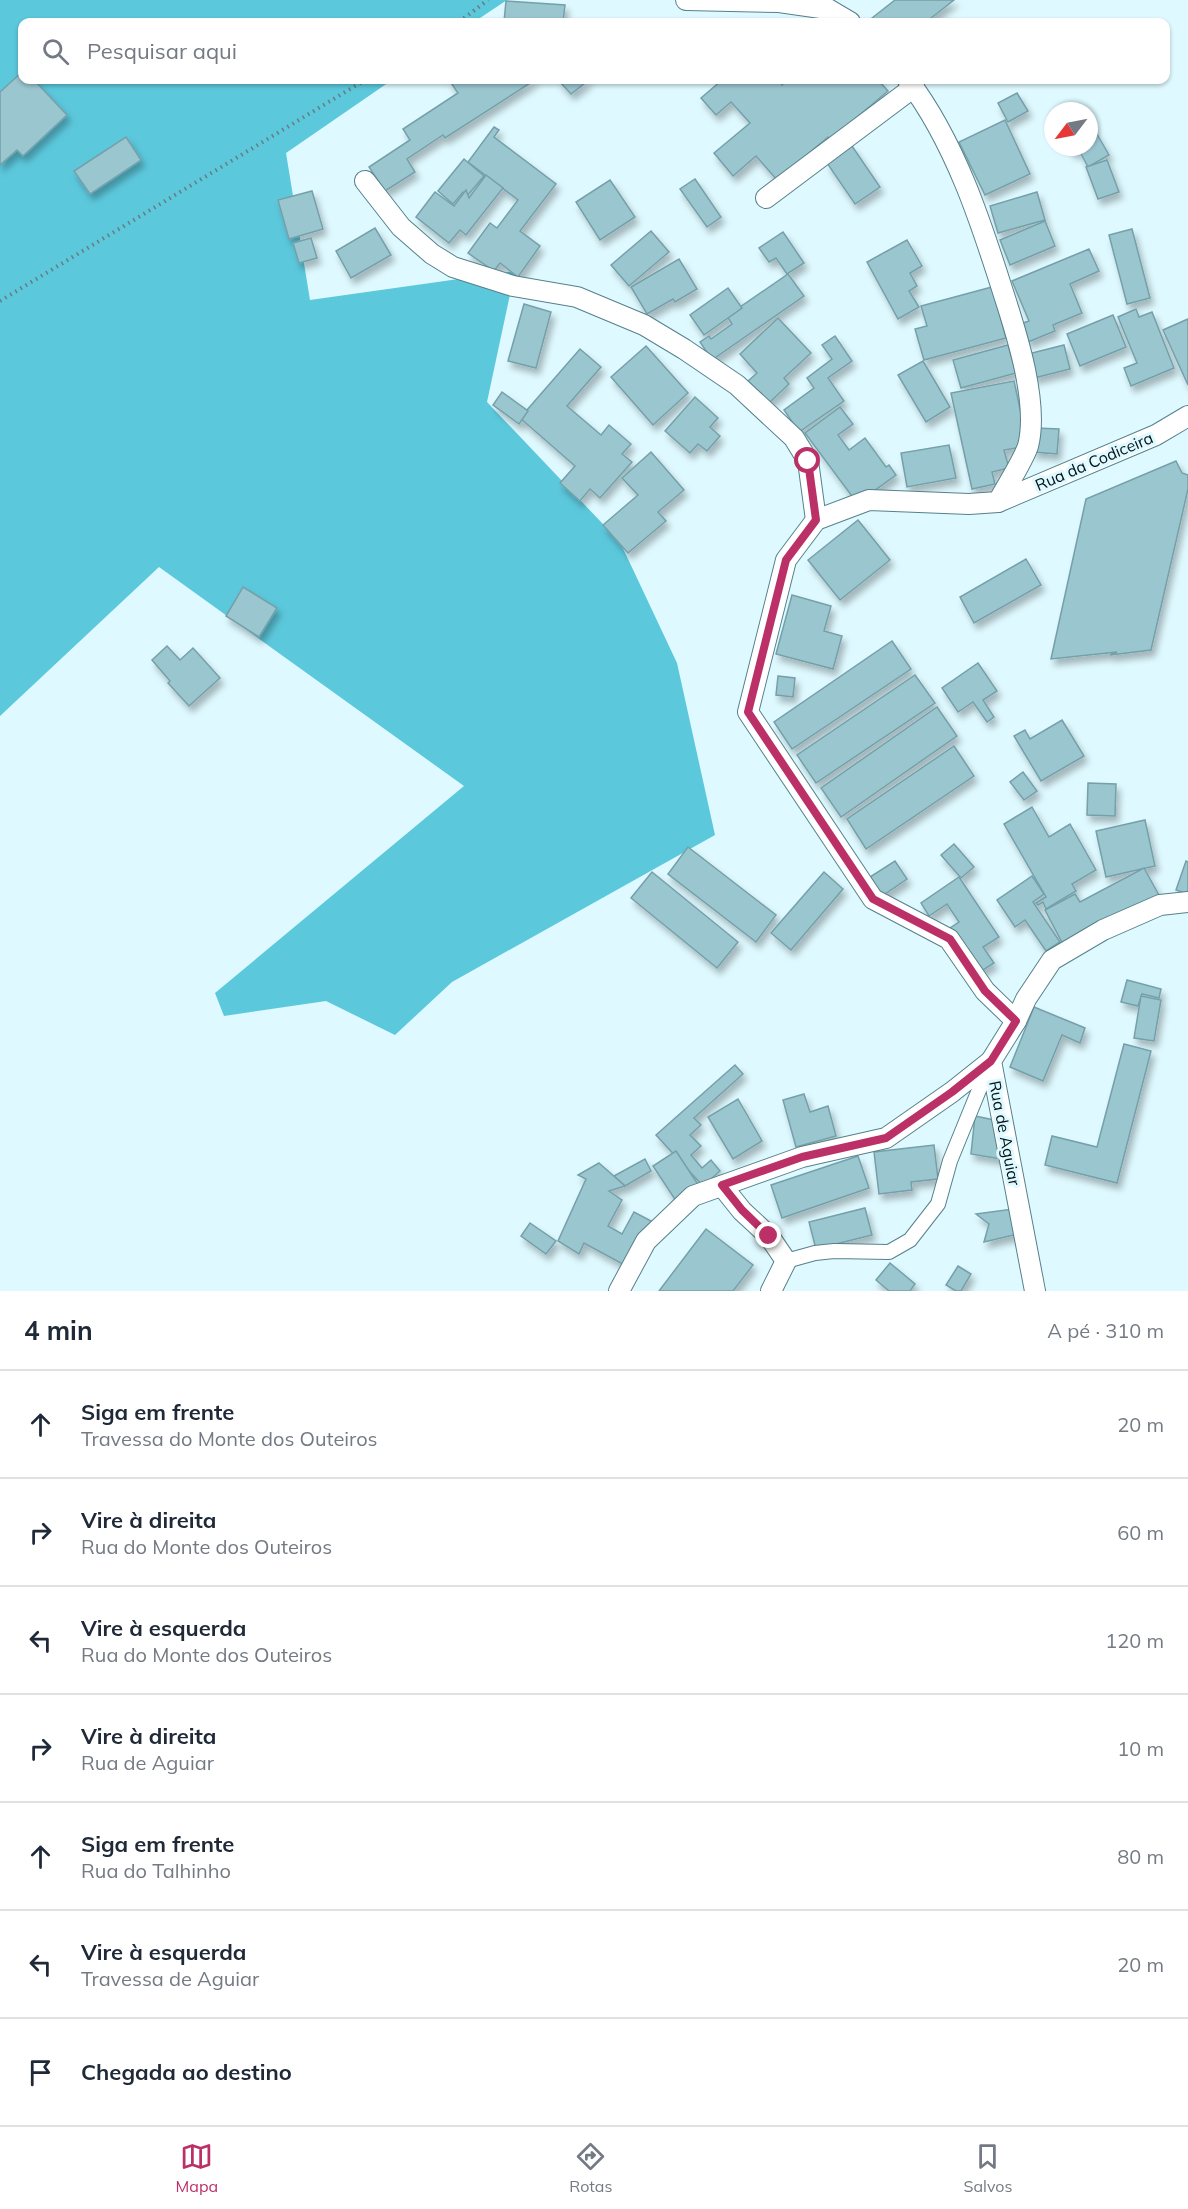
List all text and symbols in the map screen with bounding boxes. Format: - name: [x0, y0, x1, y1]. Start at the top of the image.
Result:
- search box: [18, 18, 1170, 84]
- icon: search: [39, 35, 72, 68]
- text: Pesquisar aqui: [87, 37, 237, 65]
- north arrow: [1044, 102, 1098, 156]
- street label: Rua da Codiceira: [1032, 427, 1156, 495]
- route start: [794, 447, 820, 473]
- street label: Rua de Aguiar: [985, 1079, 1025, 1187]
- route end: [755, 1222, 781, 1248]
- text: 4 min: [24, 1314, 93, 1347]
- text: A pé · 310 m: [1047, 1318, 1164, 1343]
- text: Siga em frente: [81, 1398, 234, 1426]
- icon: ahead: [24, 1408, 57, 1441]
- text: 20 m: [1117, 1412, 1164, 1437]
- text: Travessa do Monte dos Outeiros: [81, 1426, 378, 1451]
- text: Vire à direita: [81, 1506, 216, 1534]
- icon: right: [24, 1516, 57, 1549]
- text: 60 m: [1117, 1520, 1164, 1545]
- text: Rua do Monte dos Outeiros: [81, 1534, 332, 1559]
- text: Vire à esquerda: [81, 1614, 246, 1642]
- icon: left: [24, 1624, 57, 1657]
- text: 120 m: [1105, 1628, 1164, 1653]
- text: Rua do Monte dos Outeiros: [81, 1642, 332, 1667]
- text: Vire à direita: [81, 1722, 216, 1750]
- icon: right: [24, 1732, 57, 1765]
- text: 10 m: [1117, 1736, 1164, 1761]
- text: Rua de Aguiar: [81, 1750, 214, 1775]
- text: Siga em frente: [81, 1830, 234, 1858]
- icon: ahead: [24, 1840, 57, 1873]
- text: 80 m: [1117, 1844, 1164, 1869]
- text: Rua do Talhinho: [81, 1858, 231, 1883]
- text: Vire à esquerda: [81, 1938, 246, 1966]
- icon: left: [24, 1948, 57, 1981]
- text: 20 m: [1117, 1952, 1164, 1977]
- text: Travessa de Aguiar: [81, 1966, 259, 1991]
- icon: arrive: [24, 2056, 57, 2089]
- text: Chegada ao destino: [81, 2058, 292, 2086]
- tab: Mapa: [176, 2140, 218, 2196]
- tab: Rotas: [569, 2140, 612, 2196]
- tab: Salvos: [964, 2140, 1012, 2196]

